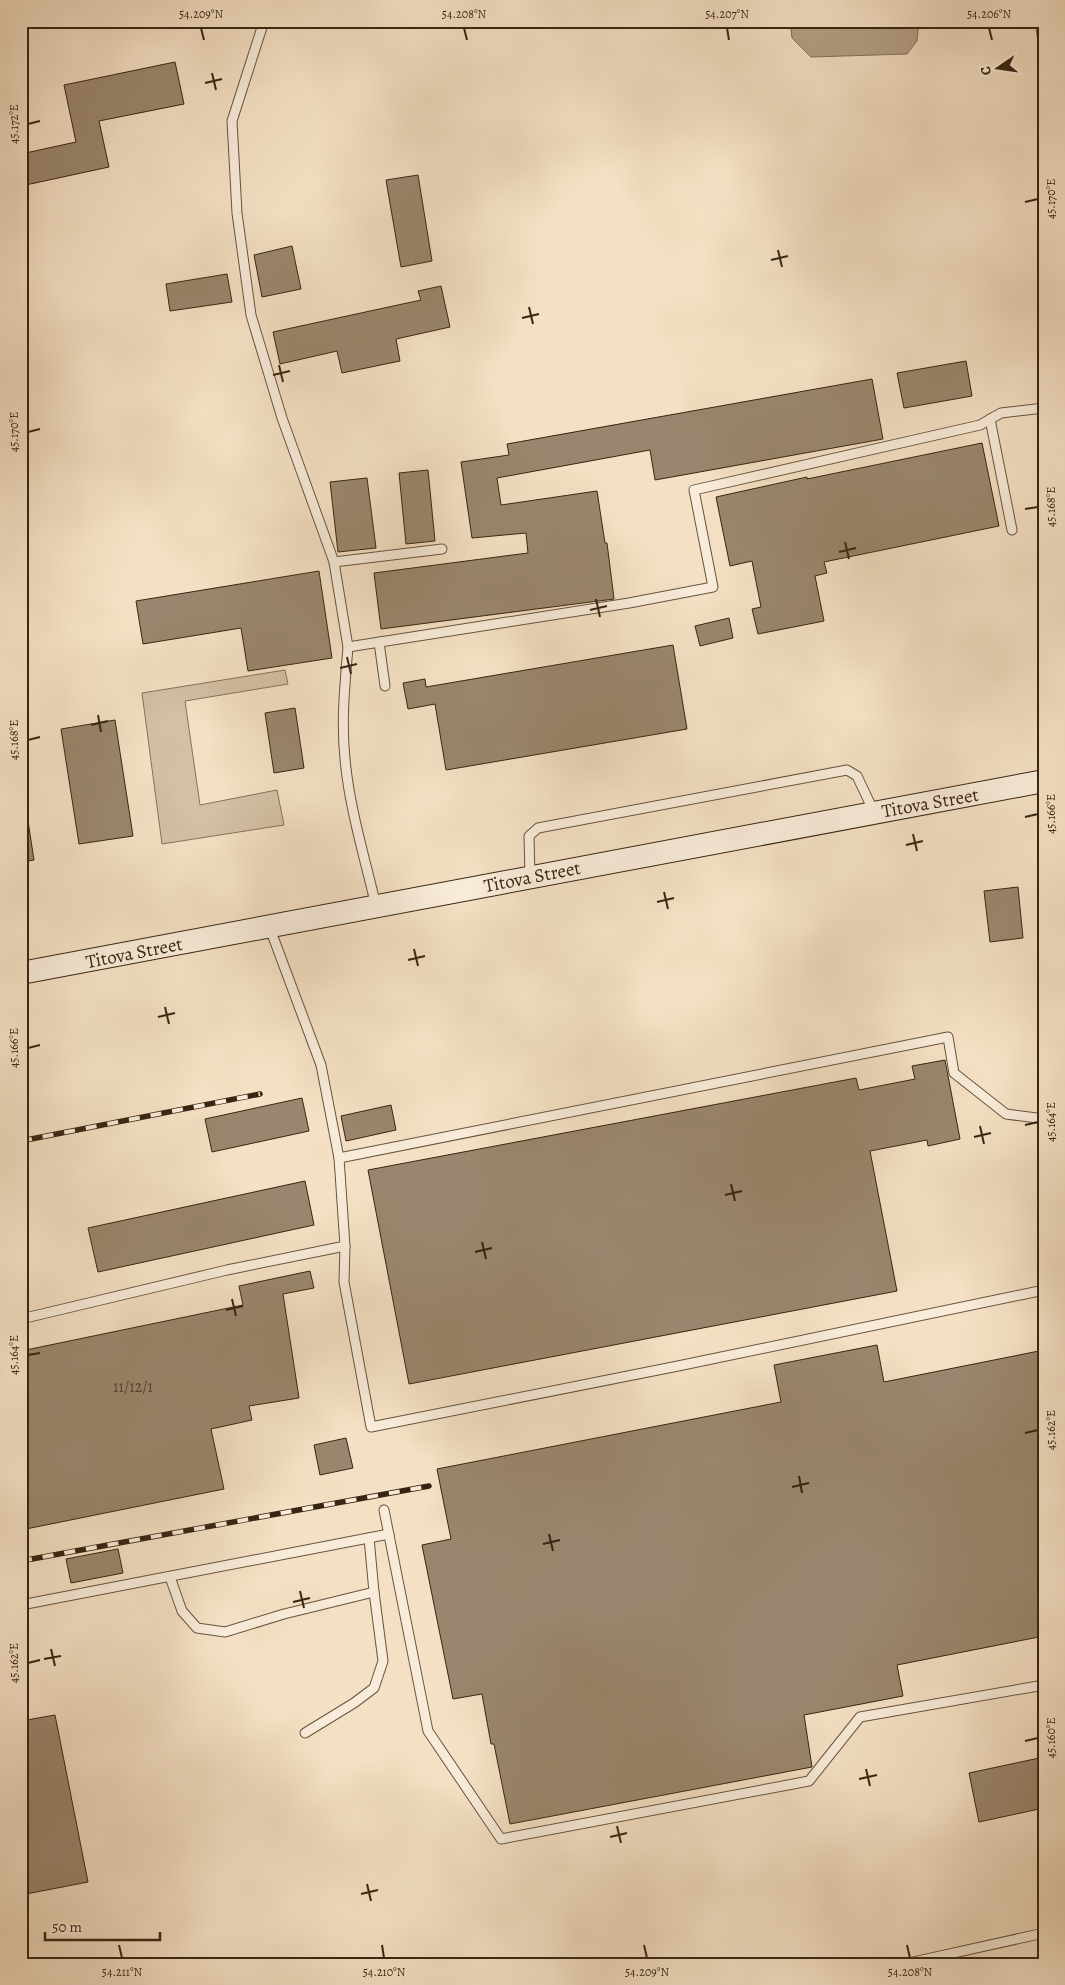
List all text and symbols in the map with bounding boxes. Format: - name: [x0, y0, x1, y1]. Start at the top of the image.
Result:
- text: 54.209°N: [179, 6, 223, 22]
- text: 54.208°N: [442, 6, 487, 22]
- text: 54.207°N: [705, 6, 749, 22]
- text: 54.206°N: [967, 6, 1011, 22]
- north arrow: [972, 42, 1022, 92]
- text: С: [976, 64, 996, 77]
- text: 45.172°E: [6, 104, 22, 144]
- text: 45.170°E: [1043, 179, 1059, 219]
- text: 45.170°E: [6, 412, 22, 452]
- text: 45.168°E: [1043, 487, 1059, 527]
- text: 45.168°E: [6, 720, 22, 760]
- street label: Titova Street: [880, 782, 981, 824]
- text: 45.166°E: [1043, 794, 1059, 834]
- street label: Titova Street: [482, 855, 583, 899]
- street label: Titova Street: [84, 931, 185, 975]
- text: 45.166°E: [6, 1028, 22, 1068]
- text: 45.164°E: [1043, 1102, 1059, 1142]
- text: 45.164°E: [6, 1335, 22, 1375]
- house number: 11/12/1: [113, 1376, 154, 1398]
- text: 45.162°E: [1043, 1410, 1059, 1450]
- text: 45.162°E: [6, 1643, 22, 1683]
- text: 45.160°E: [1043, 1717, 1059, 1759]
- scale bar: [45, 1910, 160, 1942]
- text: 50 m: [52, 1917, 82, 1937]
- text: 54.211°N: [102, 1964, 143, 1980]
- text: 54.210°N: [363, 1964, 406, 1980]
- text: 54.209°N: [625, 1964, 669, 1980]
- text: 54.208°N: [888, 1964, 933, 1980]

